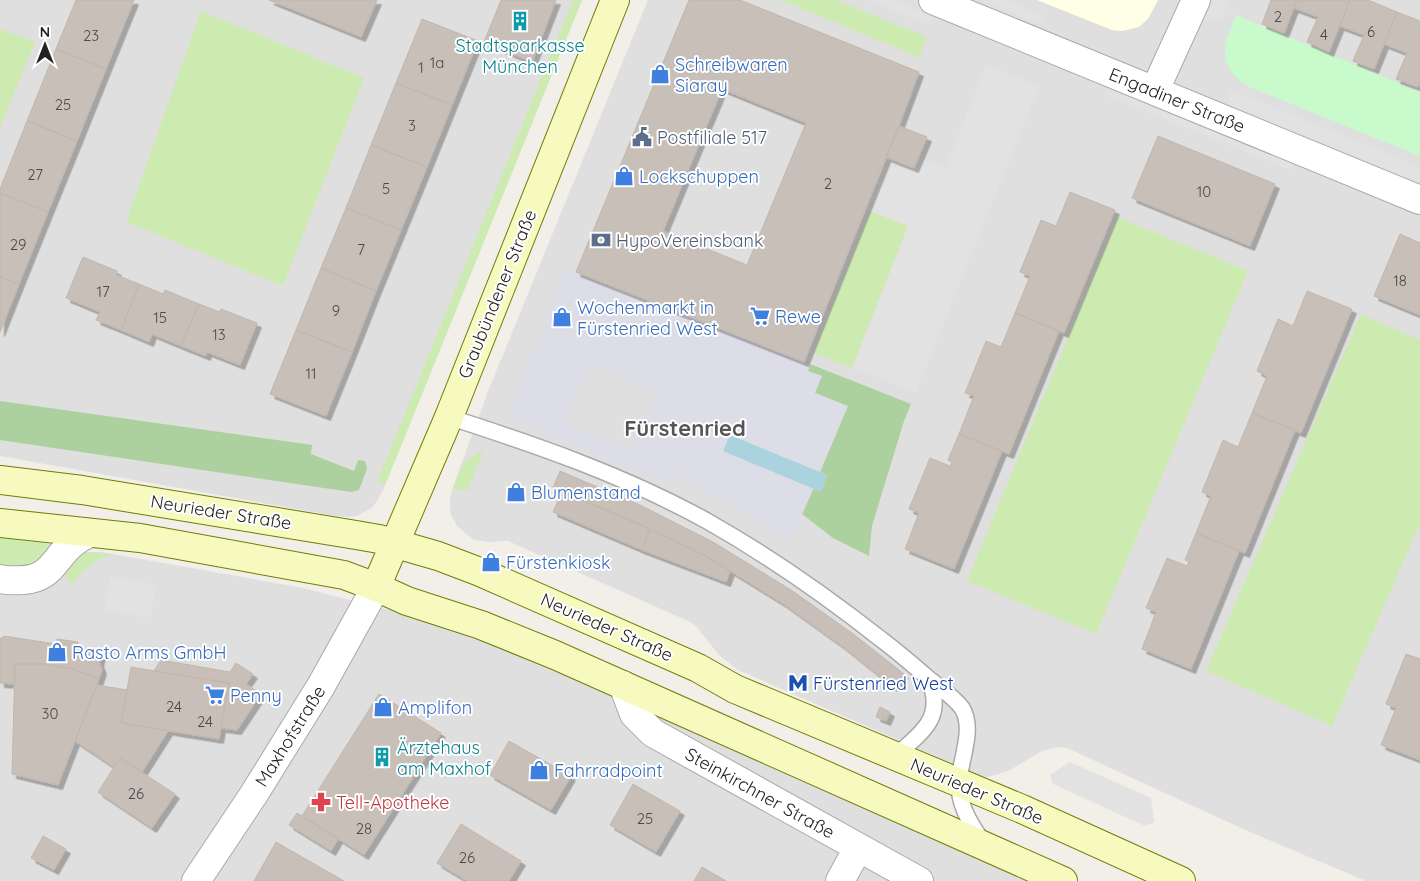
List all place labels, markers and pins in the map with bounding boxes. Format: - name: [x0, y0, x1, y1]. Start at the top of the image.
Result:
- building icon: Stadtsparkasse München: [509, 10, 531, 32]
- place label: Stadtsparkasse München: [455, 34, 585, 78]
- place label: Schreibwaren Siaray: [675, 53, 788, 97]
- shop icon: Schreibwaren Siaray: [649, 63, 671, 85]
- public building icon: Postfiliale 517: [631, 126, 653, 148]
- place label: Postfiliale 517: [657, 126, 767, 149]
- shop icon: Lockschuppen: [613, 165, 635, 187]
- place label: Lockschuppen: [639, 165, 759, 188]
- bank icon: HypoVereinsbank: [590, 229, 612, 251]
- place label: HypoVereinsbank: [616, 229, 764, 252]
- place label: Wochenmarkt in Fürstenried West: [577, 296, 718, 340]
- supermarket icon: Rewe: [749, 305, 771, 327]
- place label: Rewe: [775, 305, 821, 328]
- shop icon: Wochenmarkt in Fürstenried West: [551, 306, 573, 328]
- shop icon: Blumenstand: [505, 481, 527, 503]
- place label: Blumenstand: [531, 481, 641, 504]
- shop icon: Fürstenkiosk: [480, 551, 502, 573]
- place label: Fürstenkiosk: [506, 551, 611, 574]
- shop icon: Rasto Arms GmbH: [46, 641, 68, 663]
- place label: Rasto Arms GmbH: [72, 641, 226, 664]
- metro station icon: Fürstenried West: [787, 672, 809, 694]
- place label: Fürstenried West: [813, 672, 954, 695]
- supermarket icon: Penny: [204, 684, 226, 706]
- place label: Penny: [230, 684, 282, 707]
- shop icon: Amplifon: [372, 696, 394, 718]
- place label: Amplifon: [398, 696, 472, 719]
- place label: Ärztehaus am Maxhof: [397, 736, 492, 780]
- building icon: Ärztehaus am Maxhof: [371, 746, 393, 768]
- shop icon: Fahrradpoint: [528, 759, 550, 781]
- place label: Fahrradpoint: [554, 759, 663, 782]
- pharmacy icon: Tell-Apotheke: [310, 791, 332, 813]
- place label: Tell-Apotheke: [336, 791, 450, 814]

